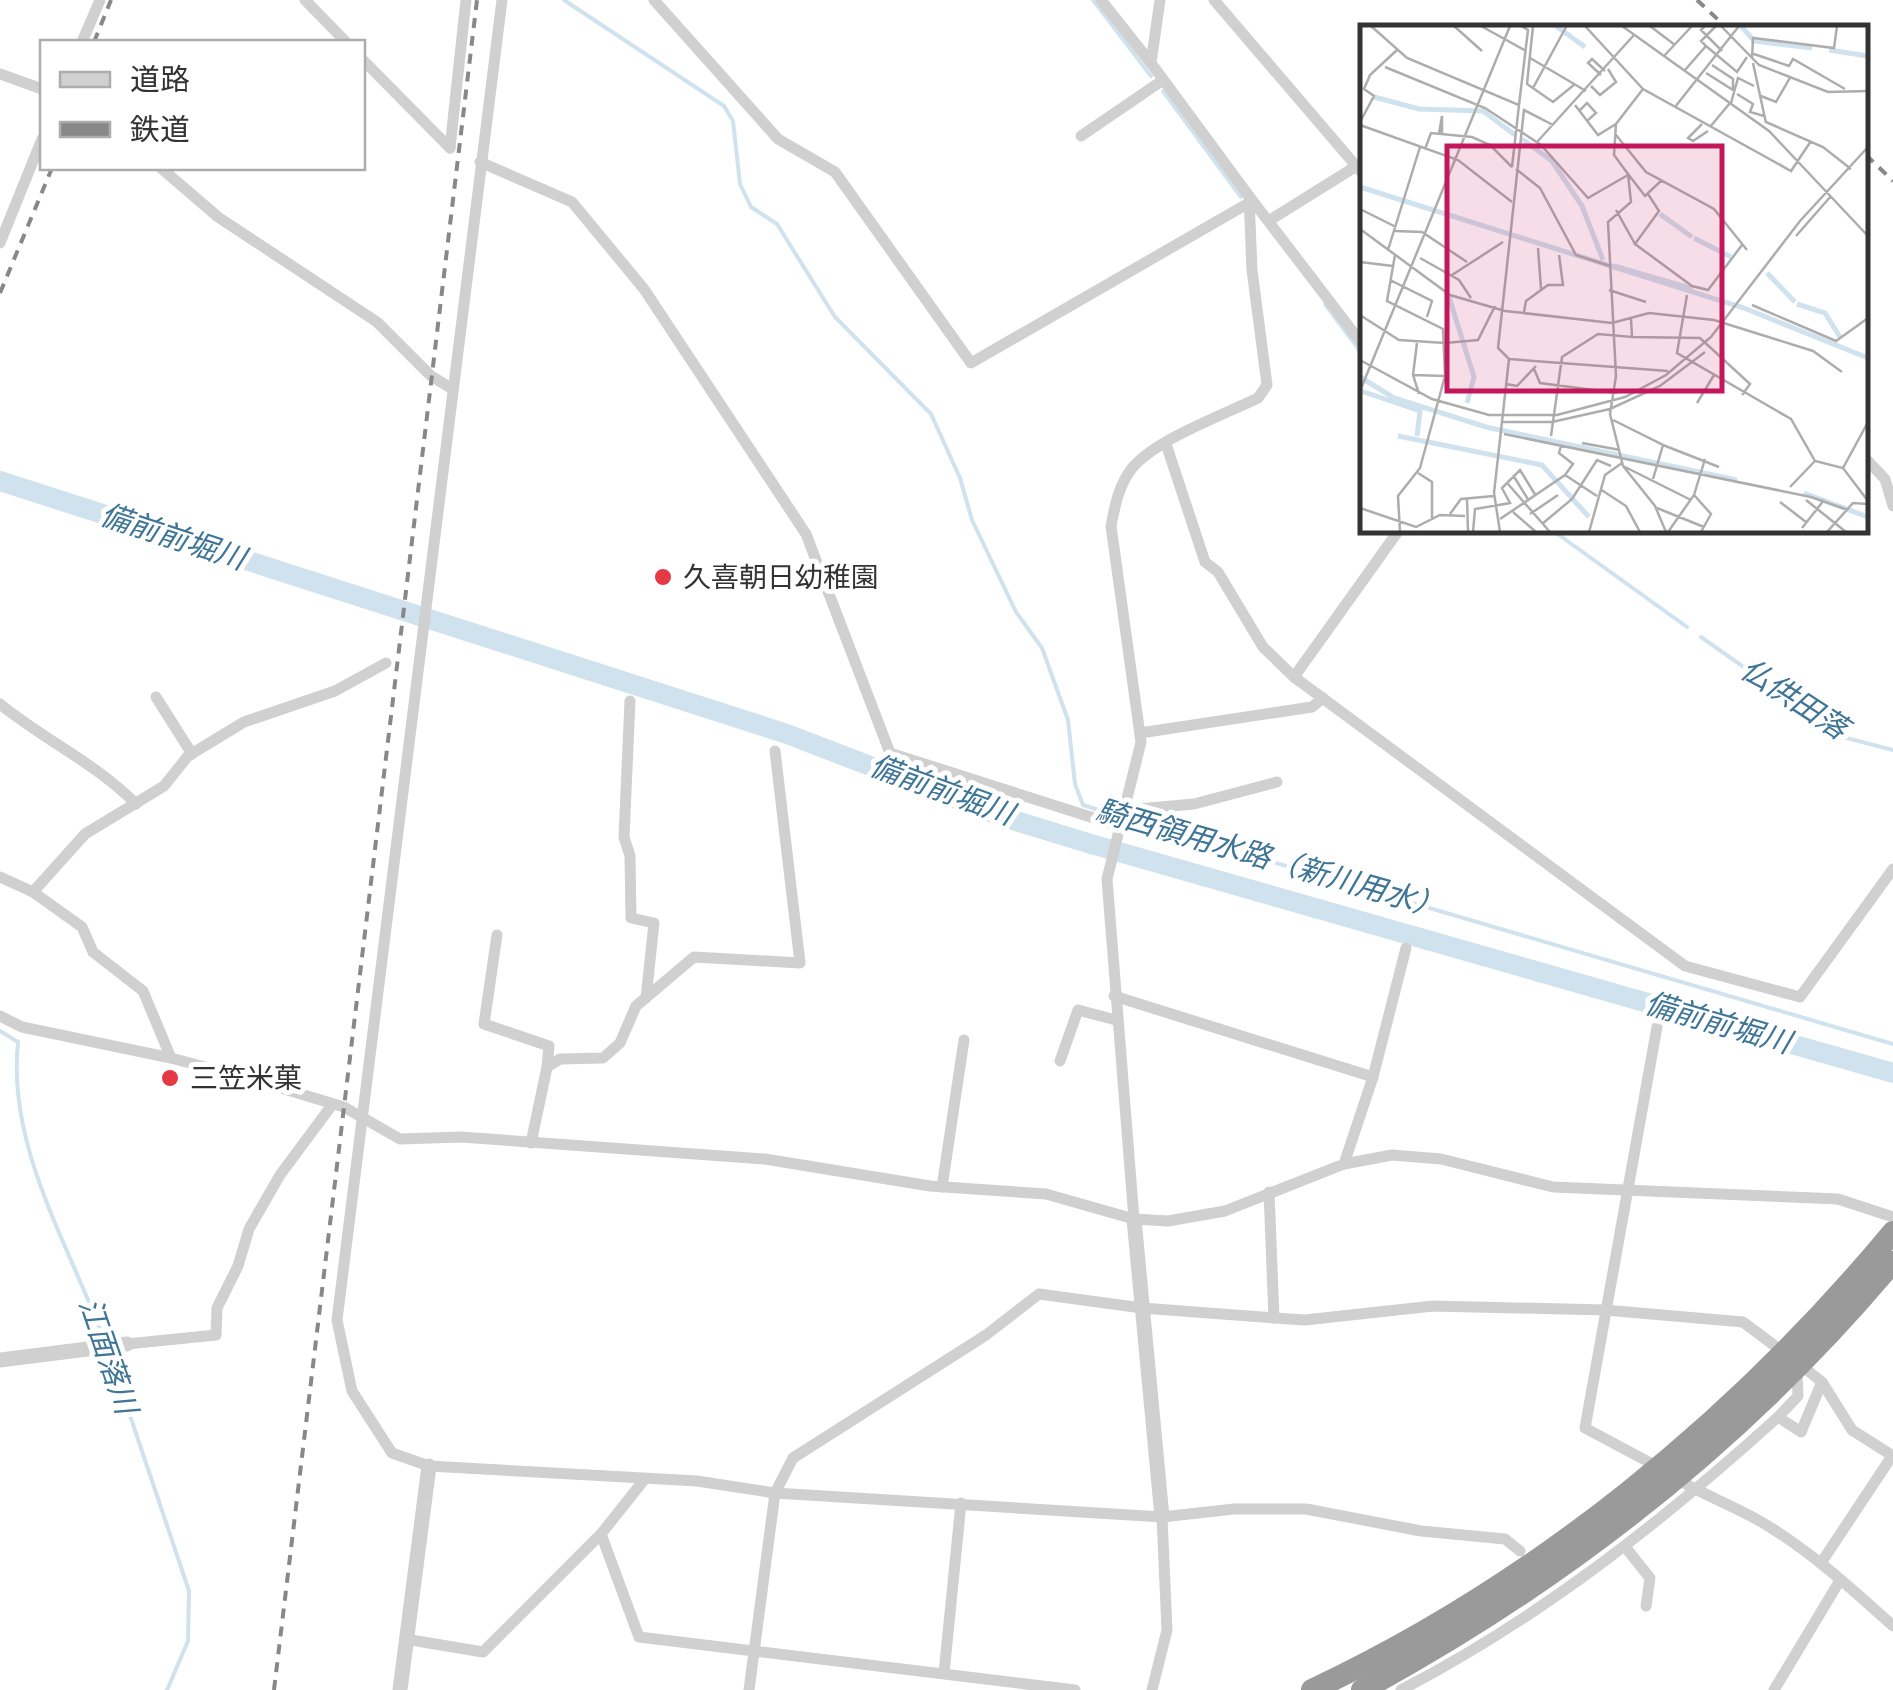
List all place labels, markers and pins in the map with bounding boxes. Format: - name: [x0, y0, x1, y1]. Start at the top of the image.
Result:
- place label: 久喜朝日幼稚園: [683, 559, 879, 593]
- marker: 久喜朝日幼稚園: [652, 566, 674, 588]
- place label: 三笠米菓: [190, 1060, 302, 1094]
- marker: 三笠米菓: [159, 1067, 181, 1089]

